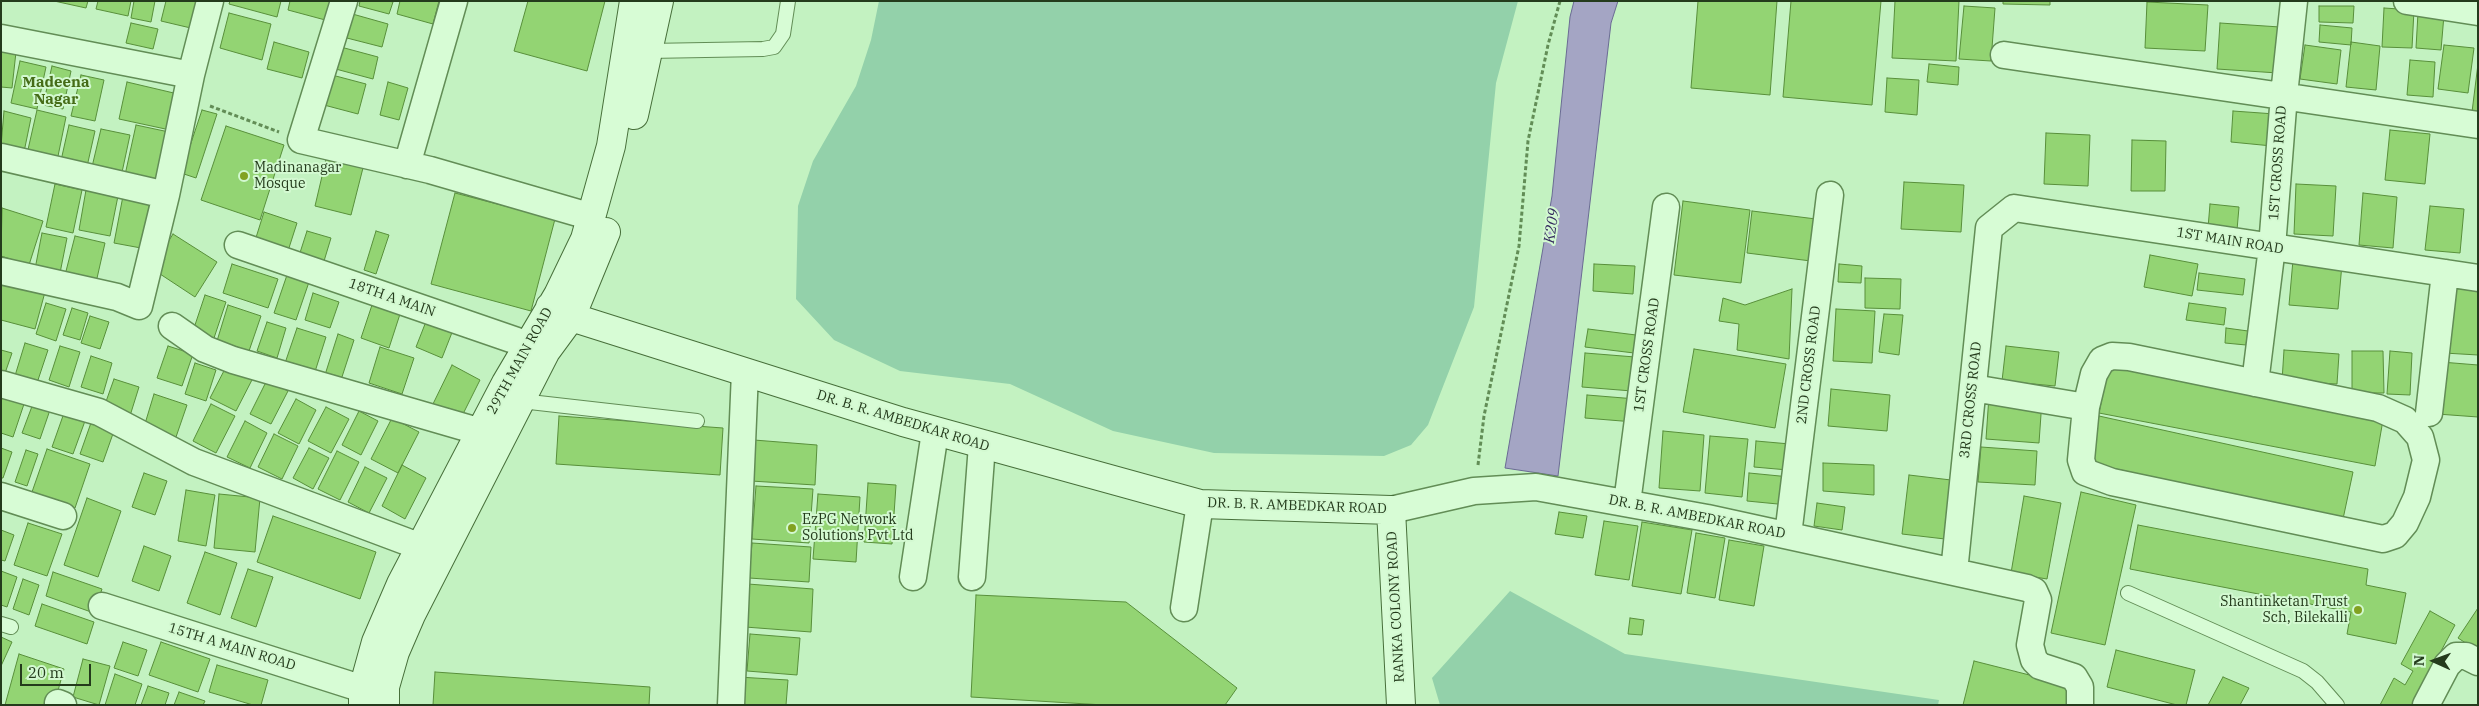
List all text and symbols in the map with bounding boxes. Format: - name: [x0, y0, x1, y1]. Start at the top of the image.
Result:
- district label: Madeena Nagar: [23, 74, 89, 109]
- street label: 1ST CROSS ROAD: [2266, 105, 2290, 221]
- place label: Madinanagar Mosque: [254, 160, 341, 192]
- marker: Madinanagar Mosque: [238, 170, 250, 182]
- water label: K209: [1541, 208, 1563, 244]
- street label: 1ST MAIN ROAD: [2175, 224, 2285, 258]
- street label: 18TH A MAIN: [346, 275, 438, 321]
- street label: 1ST CROSS ROAD: [1631, 297, 1663, 413]
- street label: 29TH MAIN ROAD: [484, 305, 556, 417]
- street label: 2ND CROSS ROAD: [1793, 305, 1825, 425]
- street label: 3RD CROSS ROAD: [1957, 341, 1985, 459]
- street label: DR. B. R. AMBEDKAR ROAD: [815, 387, 991, 455]
- street label: DR. B. R. AMBEDKAR ROAD: [1607, 492, 1787, 542]
- street label: DR. B. R. AMBEDKAR ROAD: [1207, 494, 1387, 518]
- place label: EzPG Network Solutions Pvt Ltd: [802, 512, 913, 544]
- marker: EzPG Network Solutions Pvt Ltd: [786, 522, 798, 534]
- street label: RANKA COLONY ROAD: [1384, 531, 1408, 683]
- place label: Shantinketan Trust Sch, Bilekalli: [2220, 594, 2348, 626]
- marker: Shantinketan Trust Sch, Bilekalli: [2352, 604, 2364, 616]
- street label: 15TH A MAIN ROAD: [166, 620, 298, 674]
- north arrow: [2409, 636, 2459, 686]
- scale bar: [22, 654, 94, 686]
- text: N: [2410, 655, 2428, 666]
- text: 20 m: [28, 663, 64, 682]

